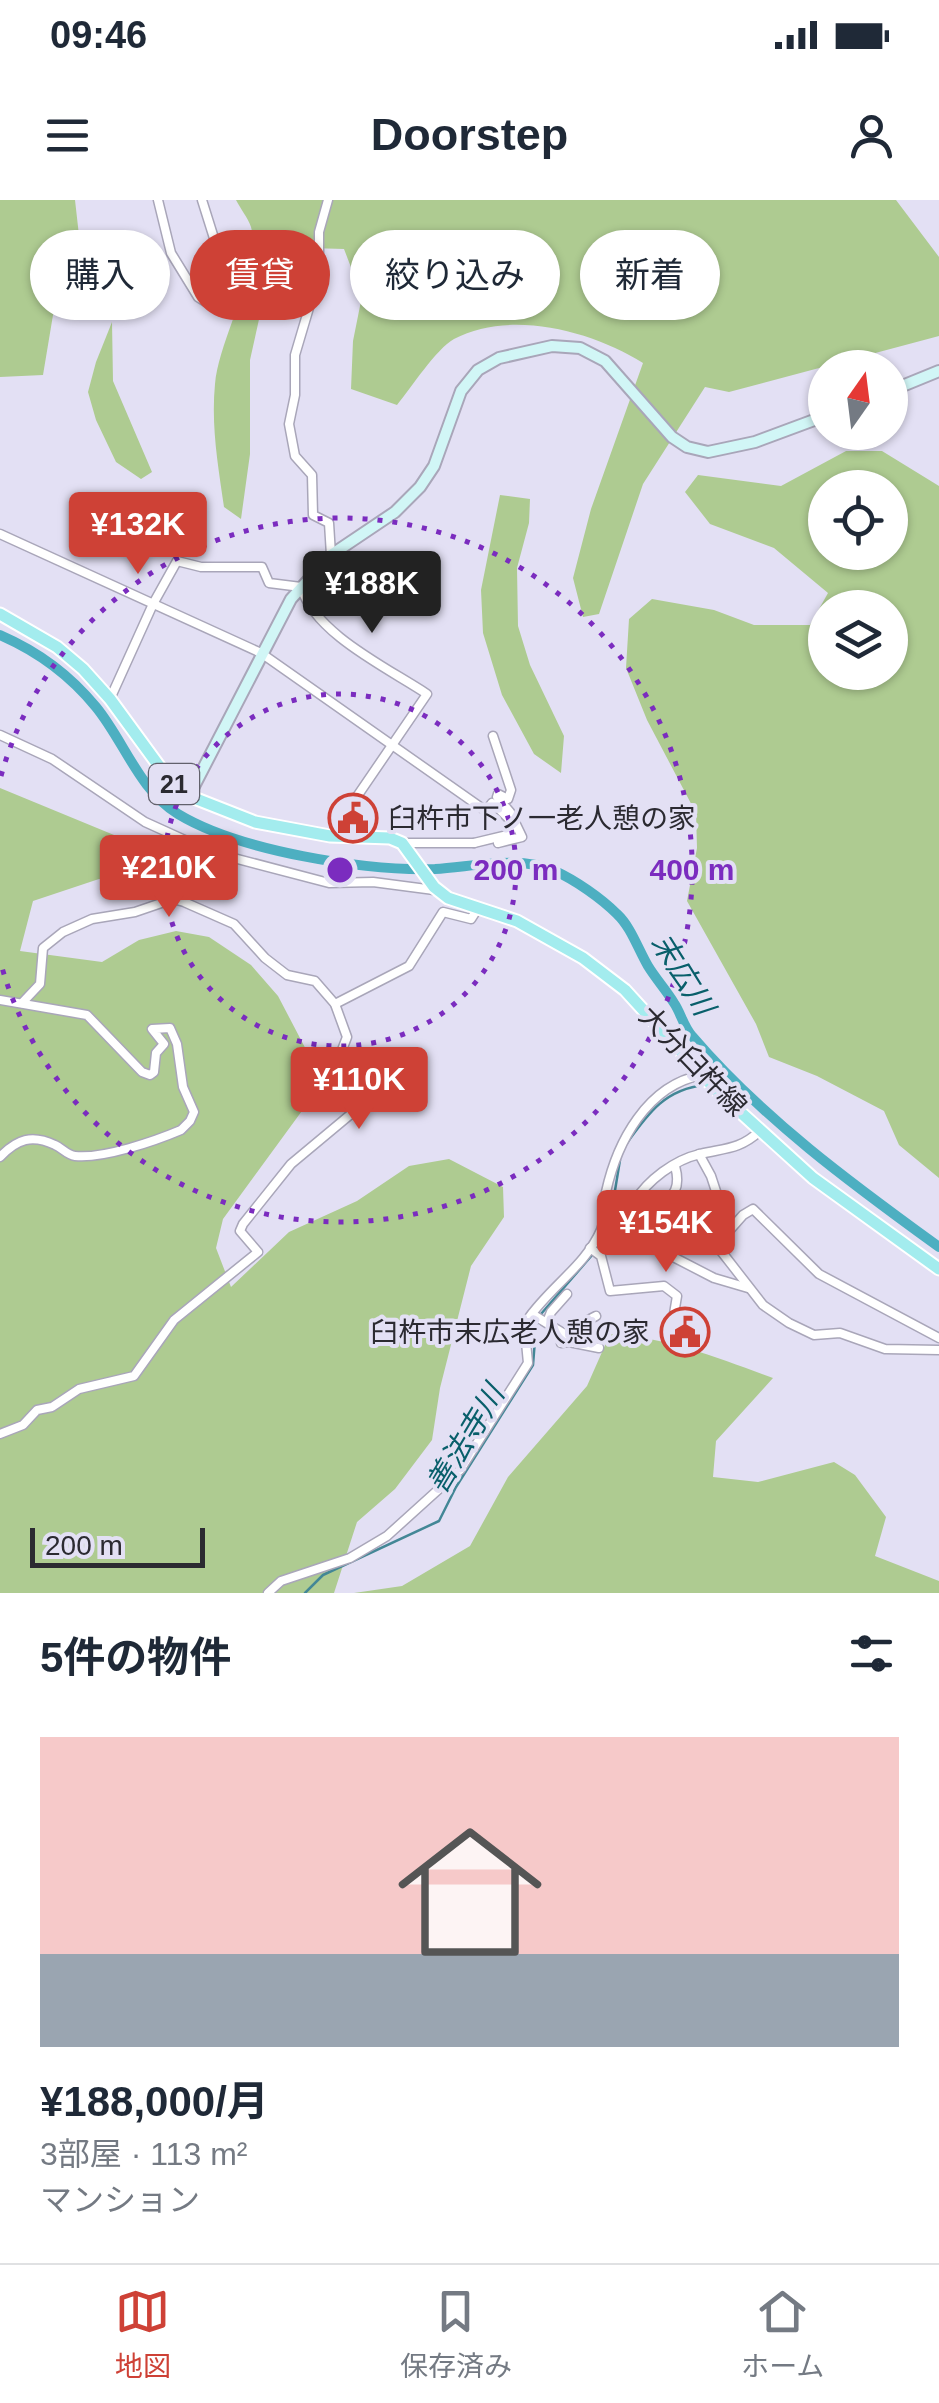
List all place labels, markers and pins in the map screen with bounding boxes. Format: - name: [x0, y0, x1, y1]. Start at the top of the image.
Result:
- pin: ¥132K: [68, 492, 208, 577]
- pin: ¥188K: [302, 551, 442, 636]
- public building icon: 臼杵市下ノ一老人憩の家: [327, 792, 379, 844]
- place label: 臼杵市下ノ一老人憩の家: [388, 803, 696, 834]
- pin: ¥210K: [99, 835, 239, 920]
- centre of rings: [322, 852, 358, 888]
- pin: ¥110K: [289, 1047, 429, 1132]
- pin: ¥154K: [596, 1190, 736, 1275]
- public building icon: 臼杵市末広老人憩の家: [659, 1306, 711, 1358]
- place label: 臼杵市末広老人憩の家: [370, 1317, 650, 1348]

